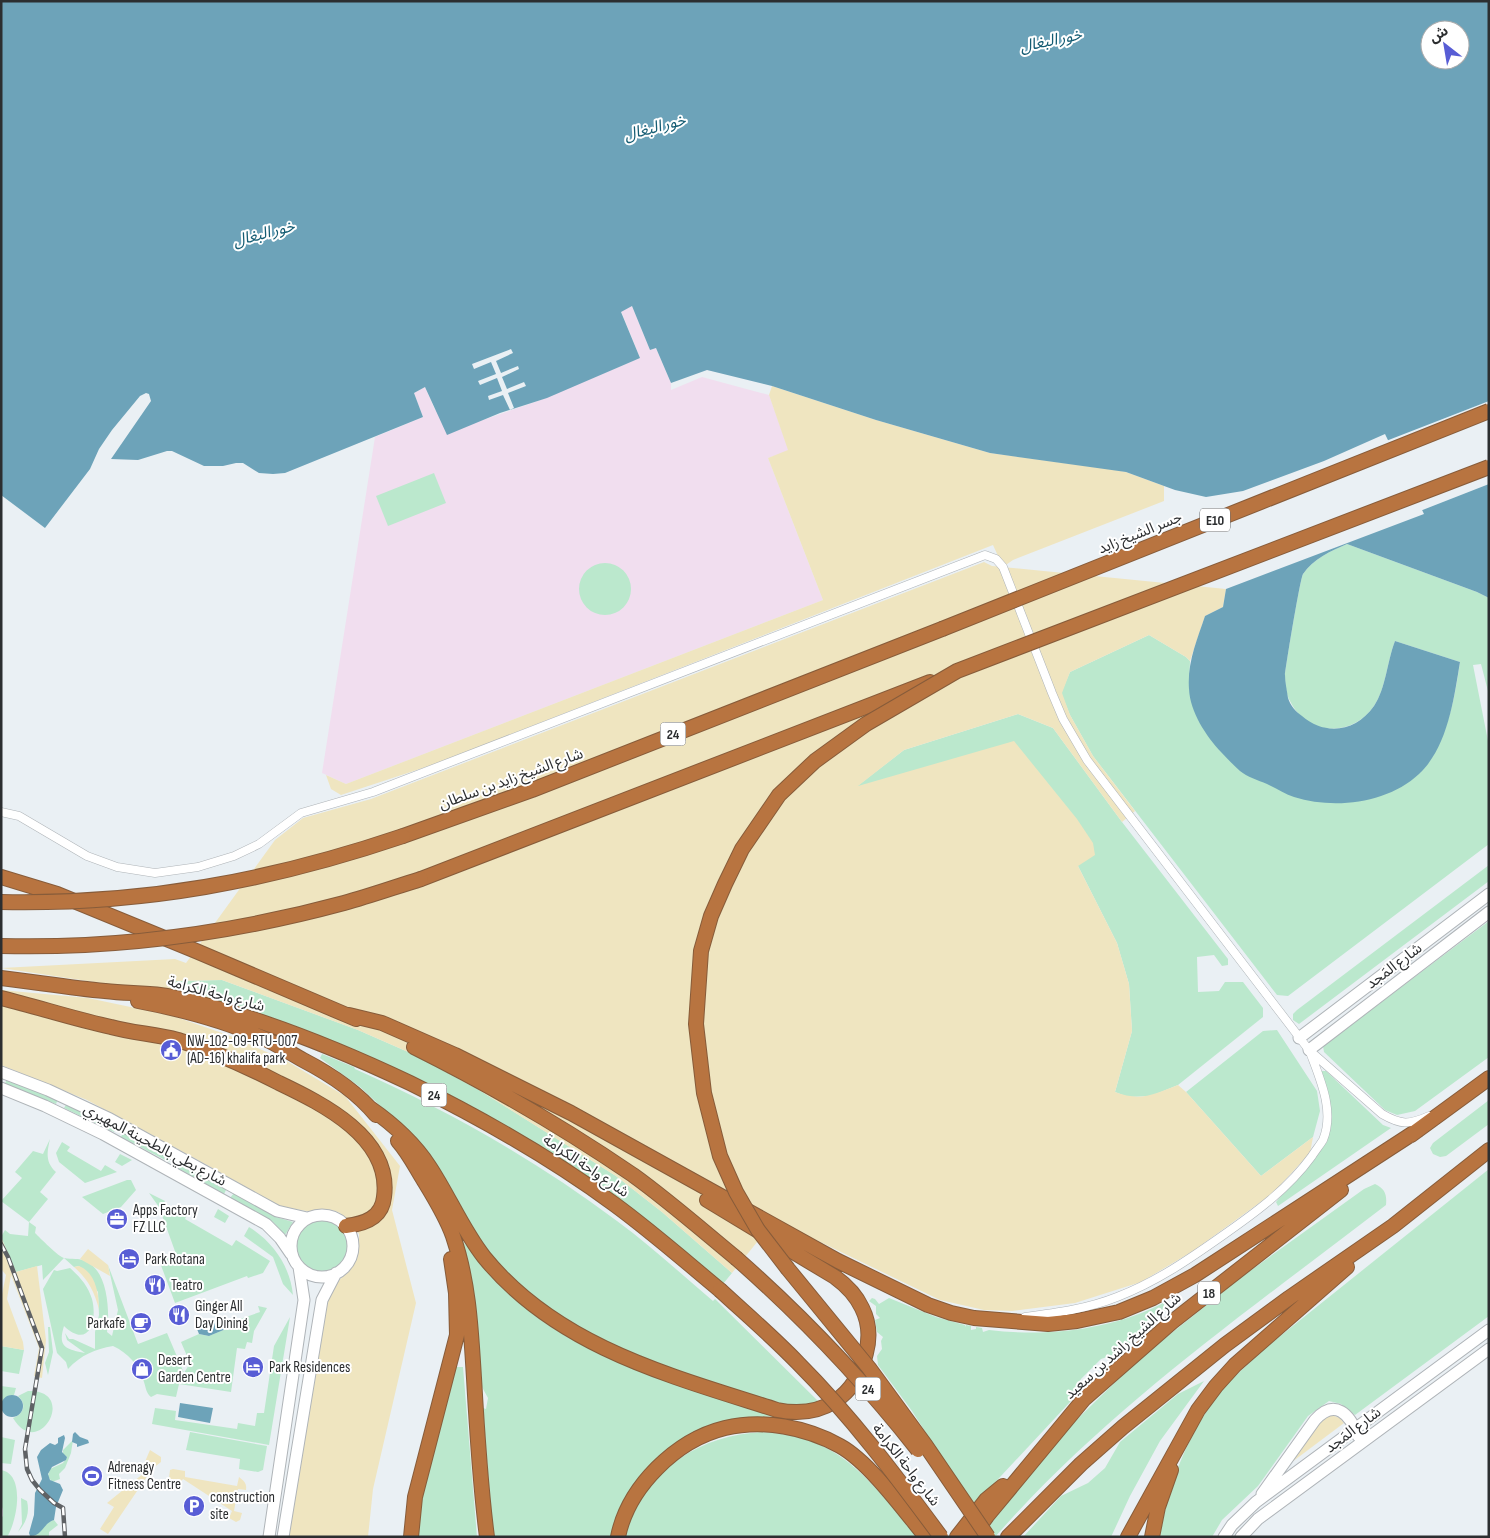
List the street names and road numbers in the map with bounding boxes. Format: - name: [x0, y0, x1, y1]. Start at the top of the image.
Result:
- street label: جسر الشيخ زايد: [1095, 507, 1186, 560]
- road number: E10: [1200, 508, 1230, 532]
- road number: 24: [660, 722, 686, 746]
- street label: شارع الشيخ زايد بن سلطان: [436, 744, 587, 816]
- street label: شارع المَجد: [1362, 939, 1427, 995]
- street label: شارع واحة الكرامة: [165, 972, 267, 1018]
- road number: 24: [422, 1084, 446, 1106]
- street label: شارع بطي بالطحينة المهيري: [79, 1099, 230, 1193]
- street label: شارع واحة الكرامة: [538, 1130, 633, 1204]
- road number: 18: [1198, 1282, 1220, 1305]
- street label: شارع الشيخ راشد بن سعيد: [1061, 1288, 1187, 1405]
- road number: 24: [856, 1378, 880, 1400]
- street label: شارع المَجد: [1321, 1403, 1386, 1459]
- street label: شارع واحة الكرامة: [866, 1420, 944, 1512]

